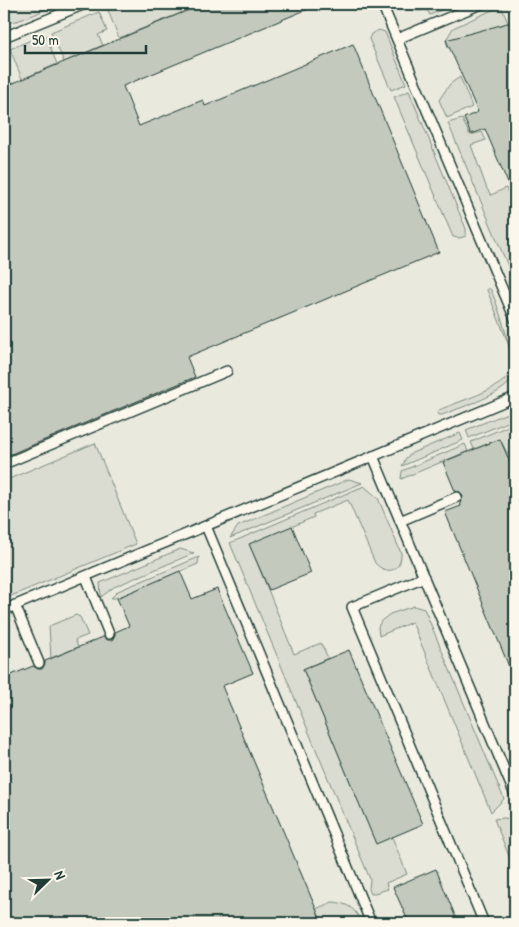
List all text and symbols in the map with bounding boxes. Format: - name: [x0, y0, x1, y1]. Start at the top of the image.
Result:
- scale bar: [25, 22, 146, 54]
- text: 50 m: [32, 29, 59, 50]
- north arrow: [22, 854, 72, 904]
- text: N: [50, 868, 71, 882]

